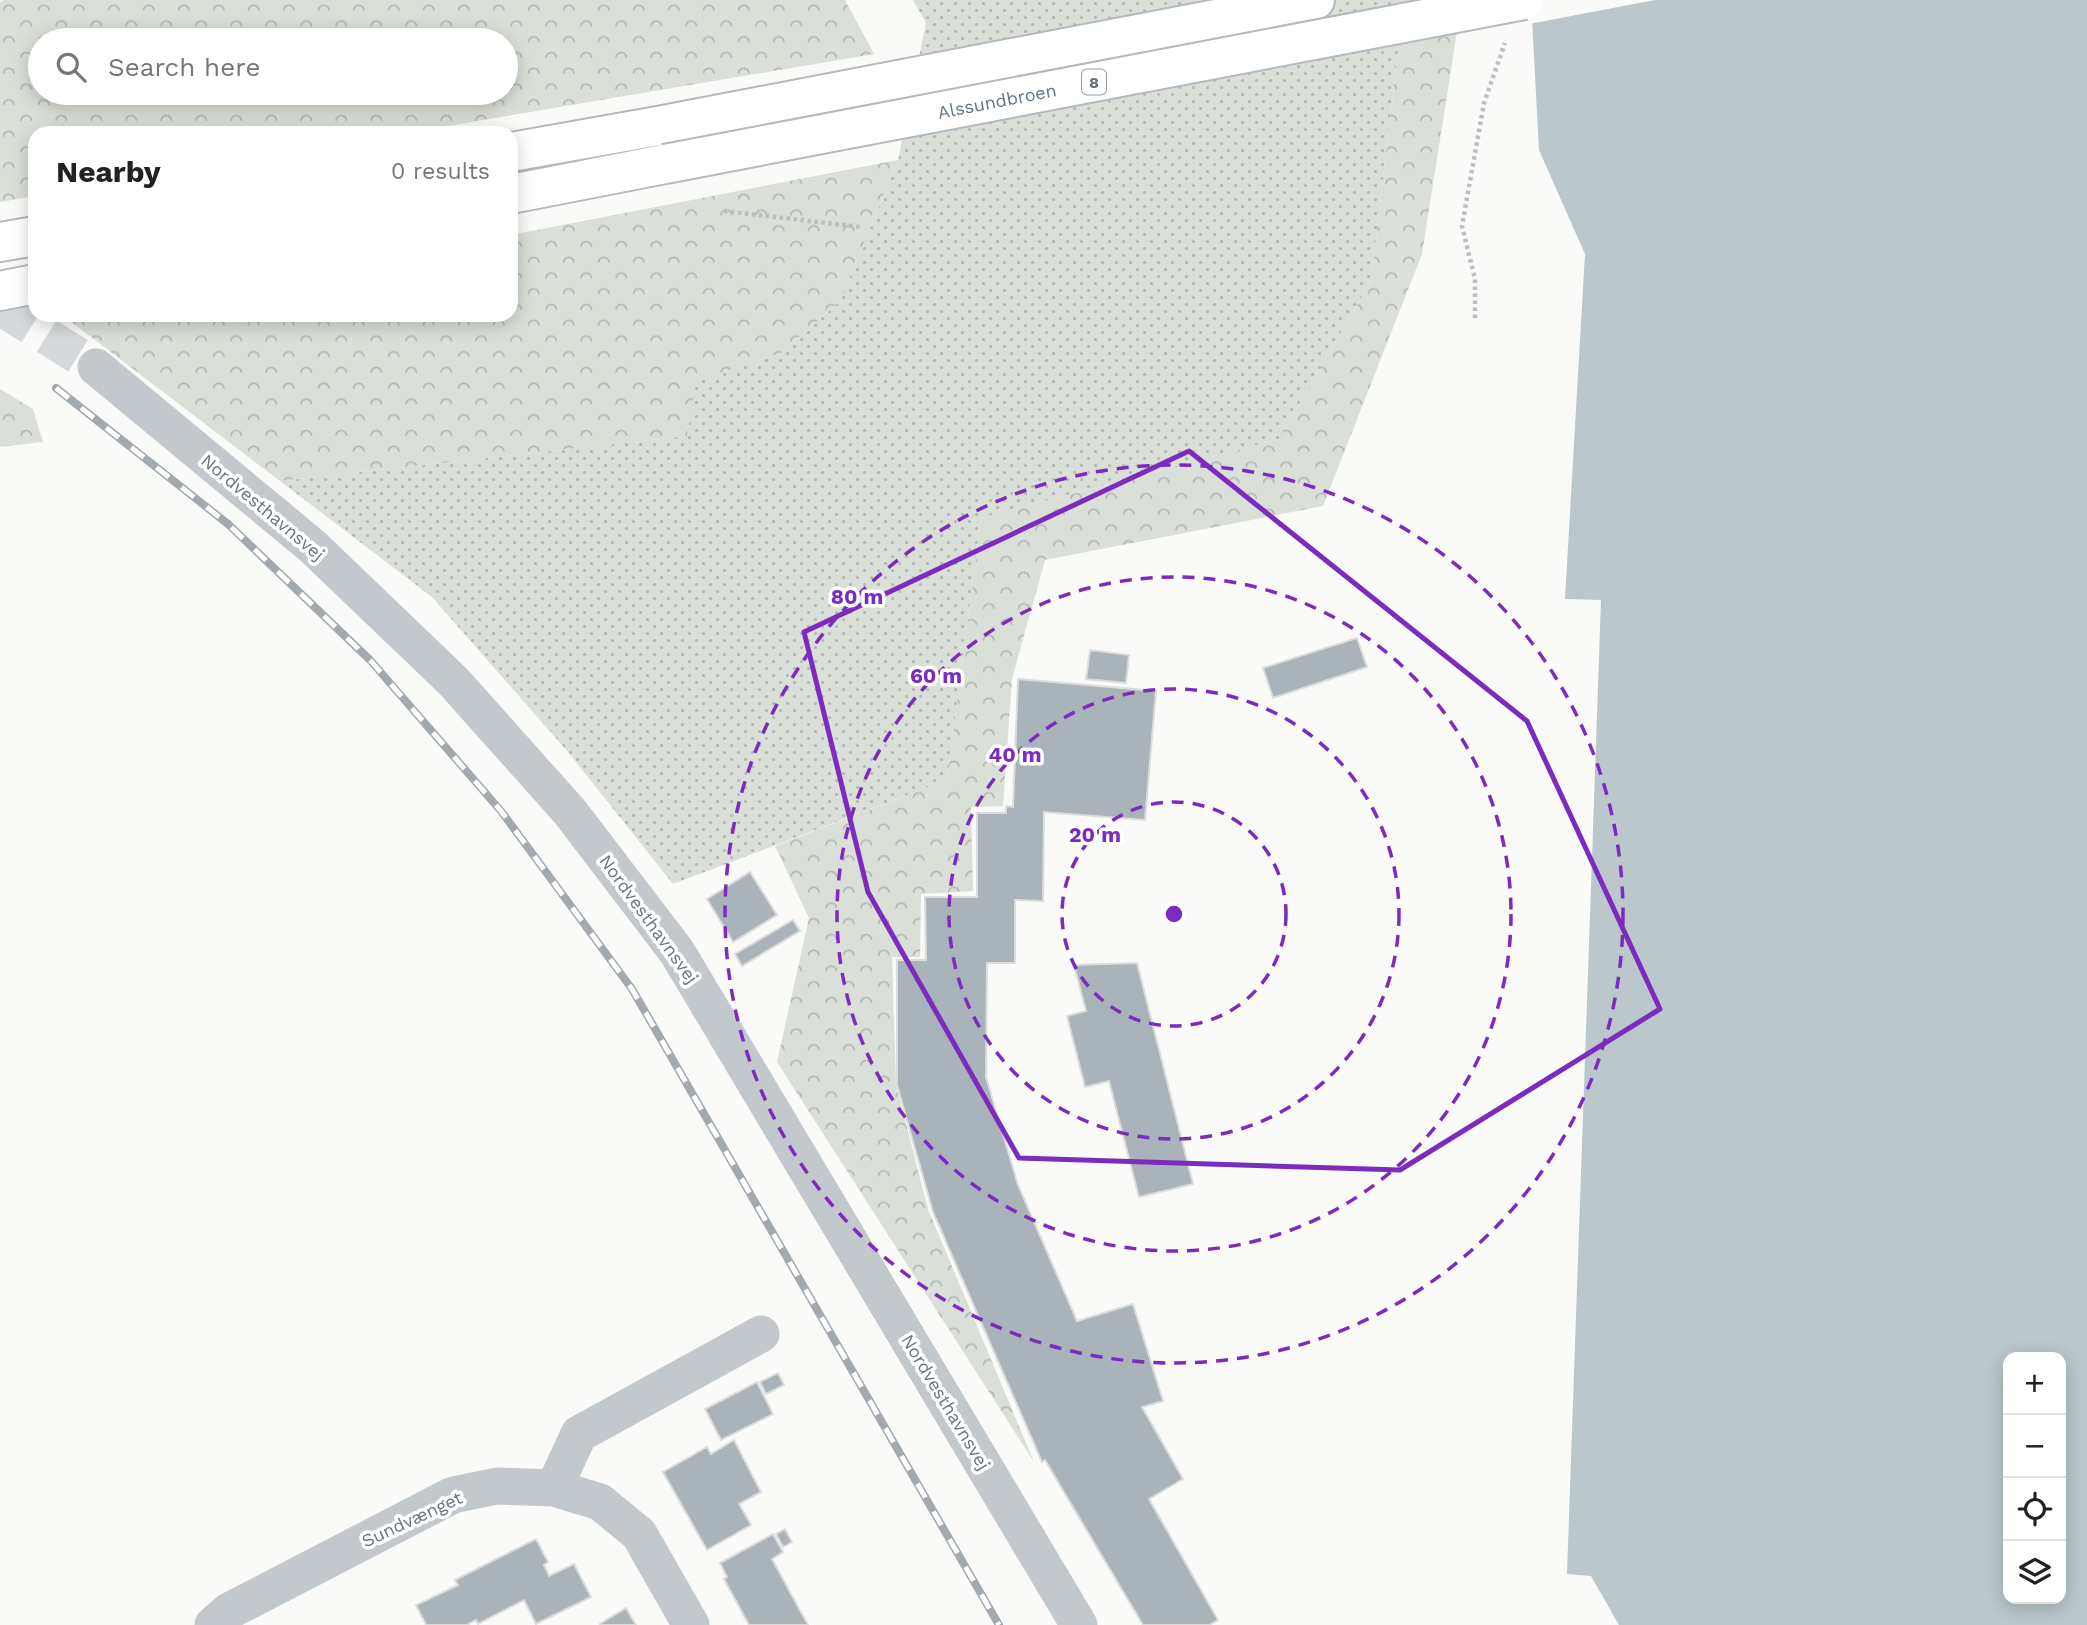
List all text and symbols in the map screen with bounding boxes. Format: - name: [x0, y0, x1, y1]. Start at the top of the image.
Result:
- search box: [28, 28, 518, 105]
- icon: search: [52, 48, 90, 86]
- text: Search here: [108, 52, 260, 82]
- road number: 8: [1082, 69, 1106, 94]
- street label: Alssundbroen: [936, 79, 1058, 123]
- text: Nearby: [56, 154, 161, 189]
- text: 0 results: [391, 158, 490, 185]
- street label: Nordvesthavnsvej: [197, 449, 329, 565]
- text: 80 m: [831, 584, 883, 609]
- text: 60 m: [910, 663, 962, 688]
- text: 40 m: [989, 742, 1041, 767]
- text: 20 m: [1069, 822, 1121, 847]
- street label: Nordvesthavnsvej: [595, 850, 703, 988]
- centre of rings: [1162, 902, 1186, 926]
- street label: Nordvesthavnsvej: [897, 1330, 995, 1474]
- map controls: [2003, 1352, 2066, 1604]
- button: +: [2003, 1352, 2066, 1415]
- button: −: [2003, 1415, 2066, 1478]
- button: locate: [2003, 1478, 2066, 1541]
- street label: Sundvænget: [358, 1486, 466, 1551]
- button: layers: [2003, 1541, 2066, 1604]

